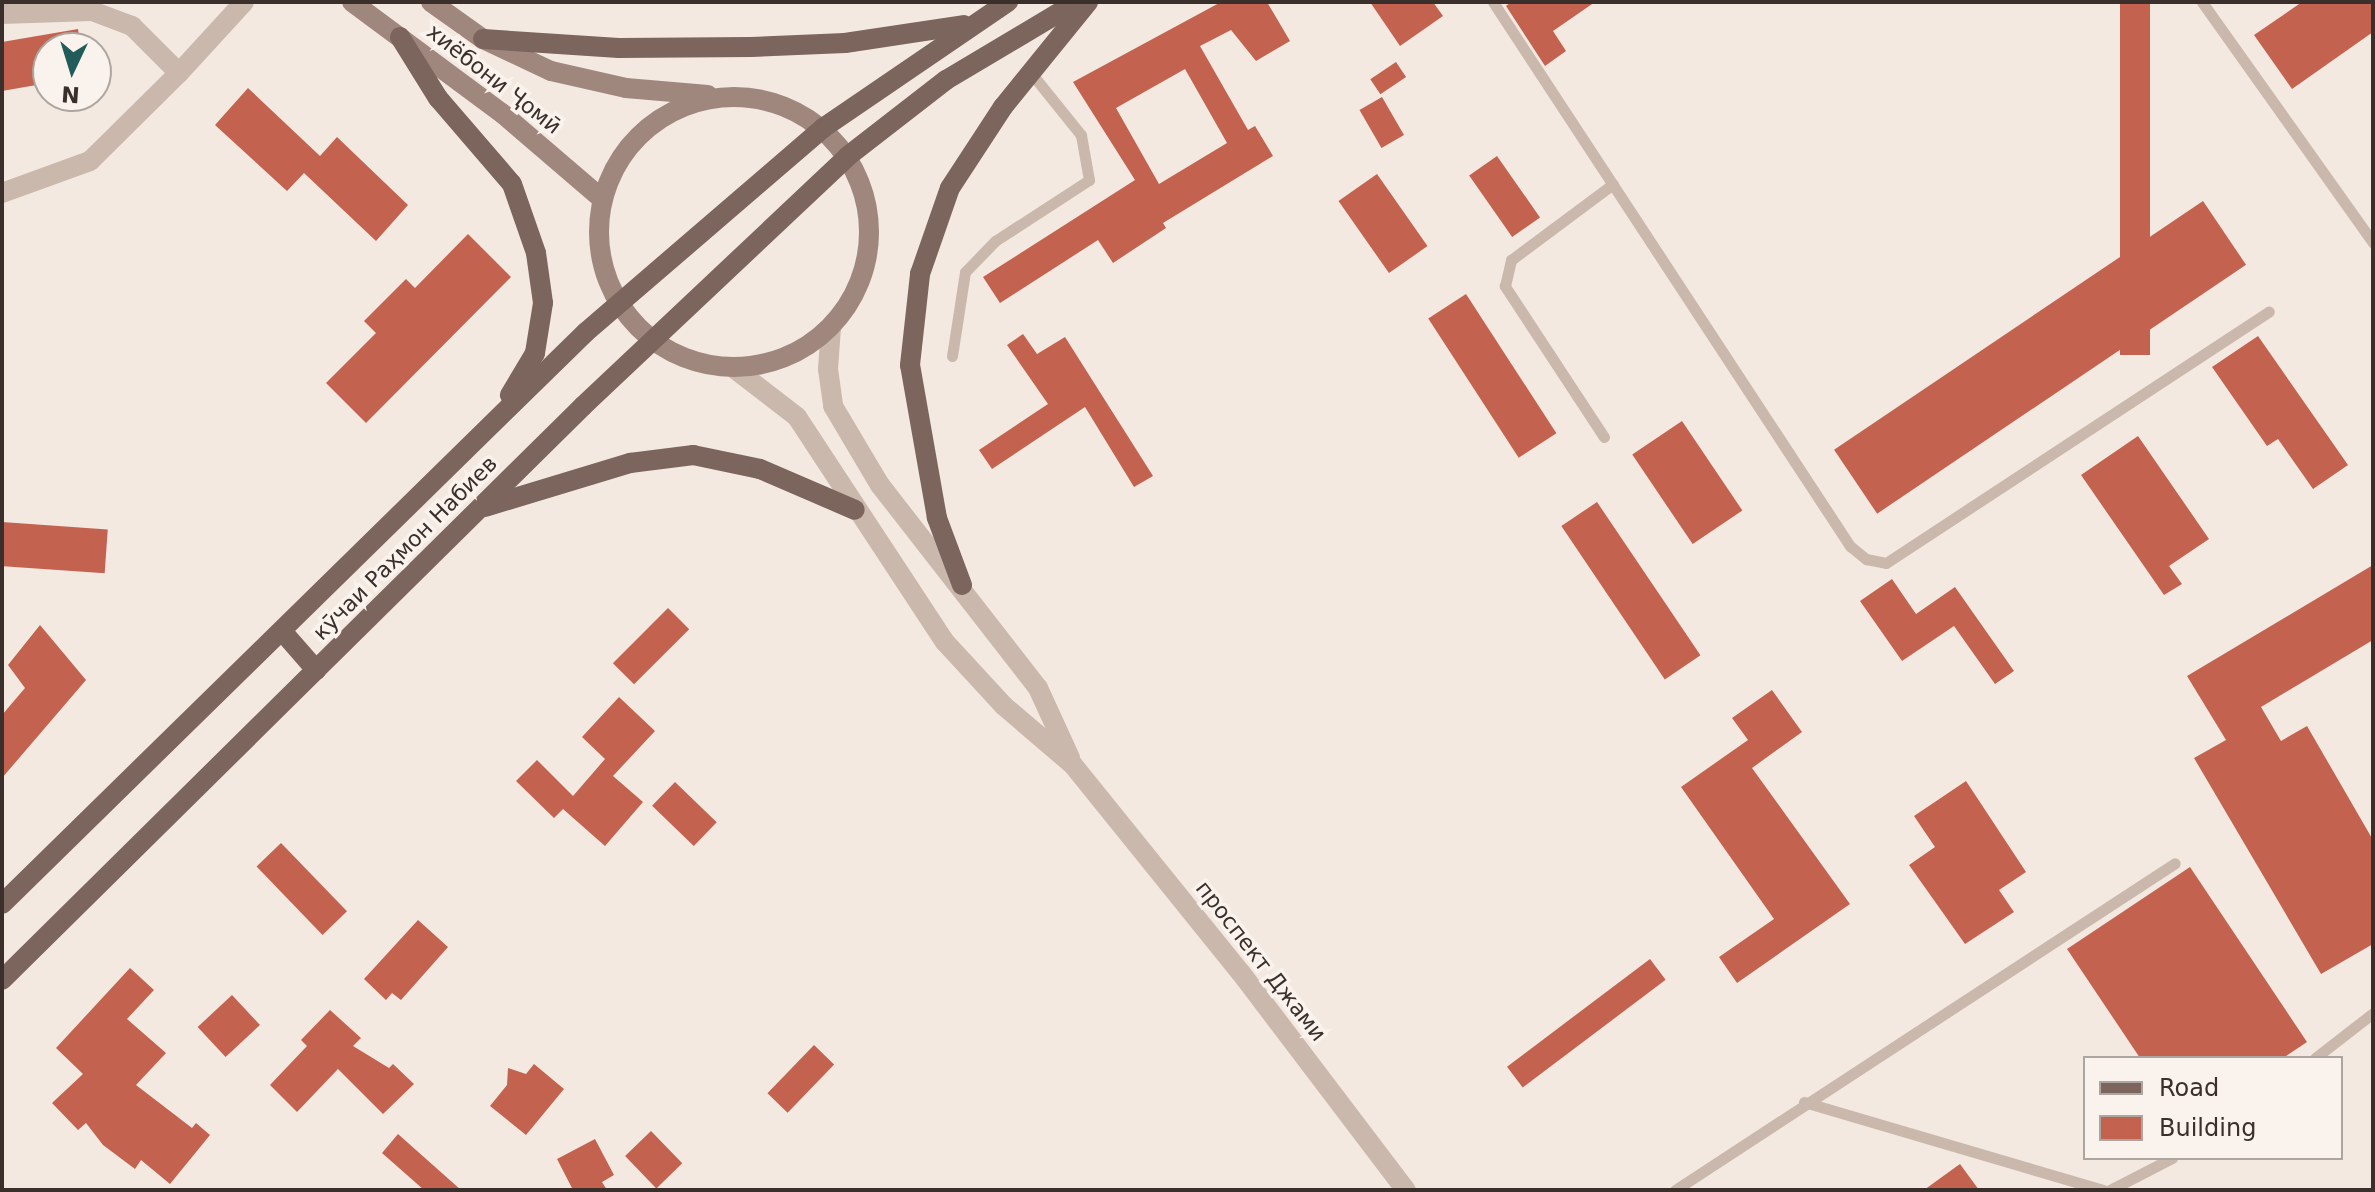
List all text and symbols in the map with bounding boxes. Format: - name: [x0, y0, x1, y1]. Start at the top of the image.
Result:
- street label: хиёбони Ҷомӣ: [422, 18, 566, 140]
- north arrow: [32, 32, 112, 112]
- text: N: [60, 81, 80, 108]
- street label: кӯчаи Раҳмон Набиев: [307, 450, 503, 646]
- street label: проспект Джами: [1190, 876, 1332, 1046]
- legend: [2083, 1056, 2343, 1160]
- text: Road: [2159, 1074, 2219, 1102]
- text: Building: [2159, 1114, 2256, 1142]

